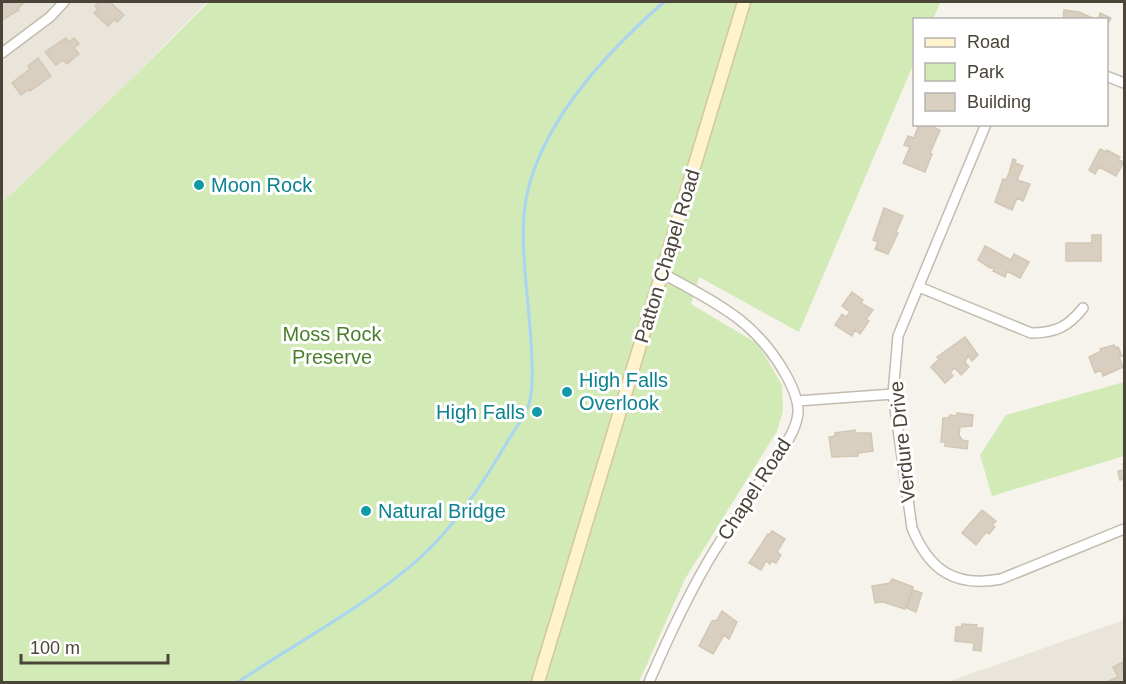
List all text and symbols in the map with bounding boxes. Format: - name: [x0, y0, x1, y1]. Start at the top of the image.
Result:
- legend: [913, 18, 1108, 126]
- text: Road: [967, 32, 1010, 52]
- text: Park: [967, 62, 1005, 82]
- text: Building: [967, 92, 1031, 112]
- street label: Patton Chapel Road: [630, 167, 704, 345]
- place label: Moon Rock: [211, 174, 313, 196]
- marker: Moon Rock: [192, 178, 206, 192]
- park label: Moss Rock Preserve: [283, 323, 382, 368]
- place label: High Falls Overlook: [579, 369, 668, 414]
- street label: Verdure Drive: [885, 380, 919, 504]
- marker: High Falls Overlook: [560, 385, 574, 399]
- place label: High Falls: [436, 401, 525, 423]
- marker: High Falls: [530, 405, 544, 419]
- street label: Chapel Road: [713, 434, 795, 544]
- place label: Natural Bridge: [378, 500, 506, 522]
- marker: Natural Bridge: [359, 504, 373, 518]
- scale bar: [21, 627, 168, 665]
- text: 100 m: [30, 638, 80, 658]

